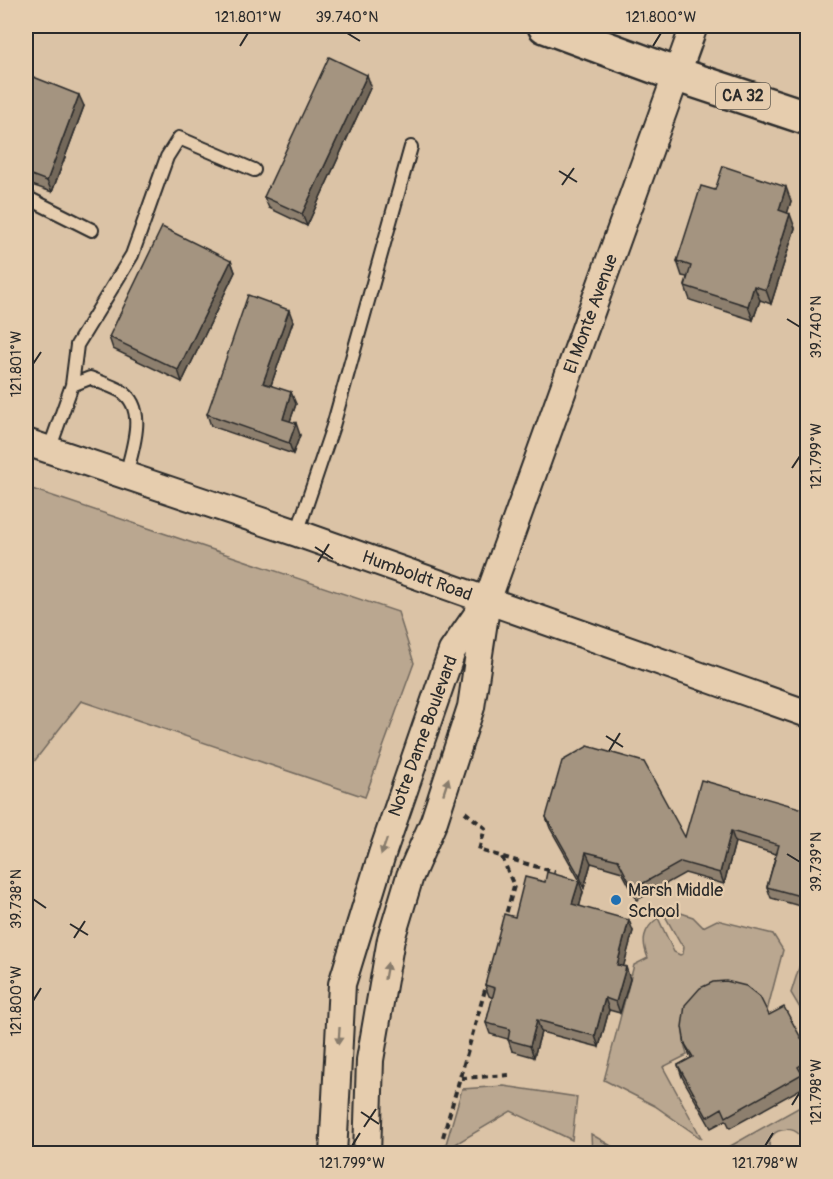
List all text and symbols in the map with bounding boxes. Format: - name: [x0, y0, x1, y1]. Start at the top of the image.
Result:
- text: 121.801°W: [215, 8, 281, 27]
- text: 39.740°N: [316, 8, 378, 27]
- text: 121.800°W: [626, 8, 697, 27]
- road number: CA 32: [716, 83, 770, 109]
- street label: El Monte Avenue: [559, 251, 623, 377]
- text: 39.740°N: [807, 296, 826, 358]
- text: 121.801°W: [7, 331, 26, 397]
- text: 121.799°W: [807, 423, 826, 489]
- street label: Humboldt Road: [359, 545, 475, 607]
- street label: Notre Dame Boulevard: [383, 652, 463, 820]
- one-way arrow: [441, 777, 451, 795]
- text: 39.739°N: [807, 832, 826, 892]
- one-way arrow: [379, 838, 388, 856]
- text: 39.738°N: [7, 869, 26, 929]
- place label: Marsh Middle School: [628, 879, 723, 923]
- marker: Marsh Middle School: [609, 893, 623, 907]
- one-way arrow: [382, 961, 391, 980]
- text: 121.800°W: [7, 965, 26, 1036]
- one-way arrow: [334, 1026, 343, 1045]
- text: 121.798°W: [807, 1059, 826, 1125]
- text: 121.799°W: [319, 1154, 385, 1173]
- text: 121.798°W: [732, 1154, 798, 1173]

